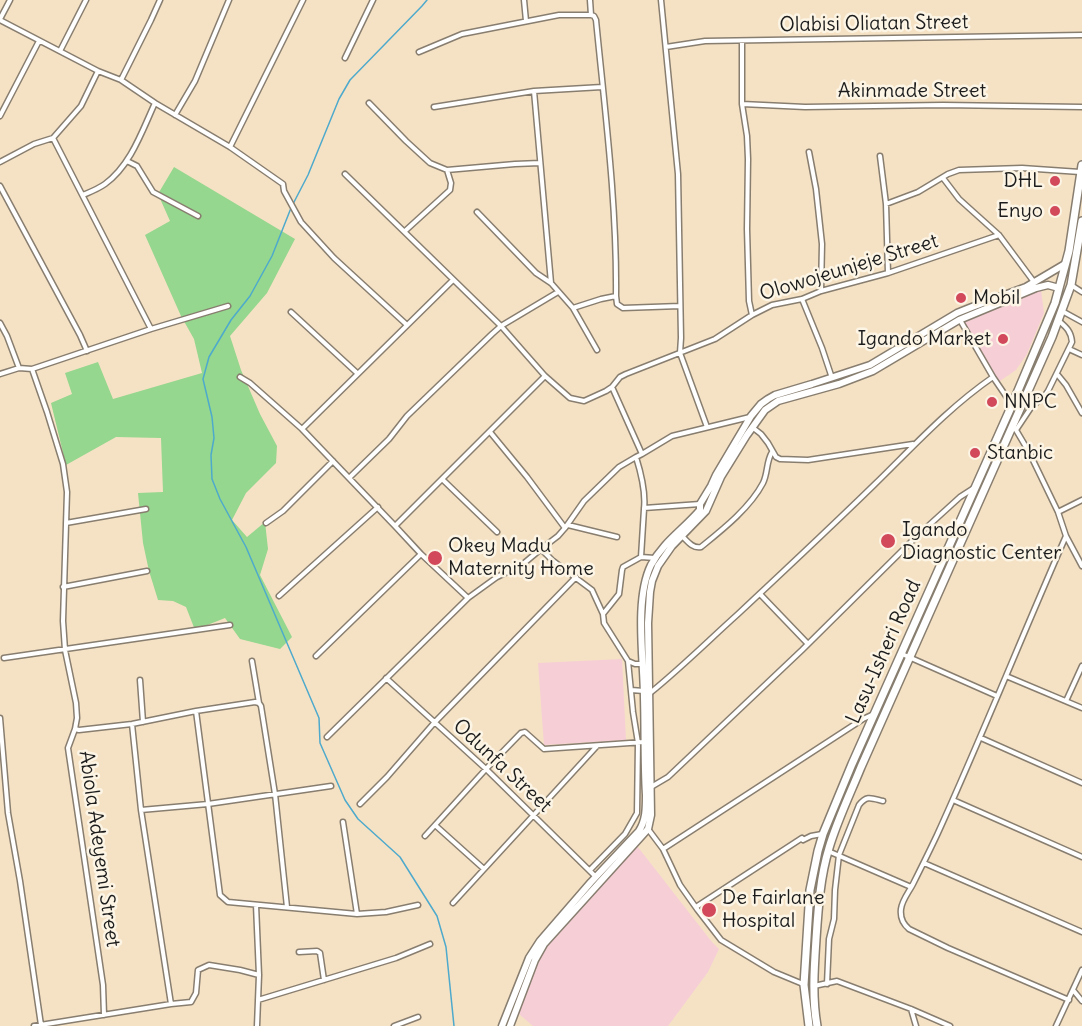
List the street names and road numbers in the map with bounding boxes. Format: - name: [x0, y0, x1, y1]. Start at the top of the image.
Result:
- street label: Olabisi Oliatan Street: [779, 10, 969, 38]
- street label: Akinmade Street: [838, 79, 986, 103]
- street label: Olowojeunjeje Street: [757, 229, 941, 307]
- street label: Lasu-Isheri Road: [842, 576, 926, 728]
- street label: Odunfa Street: [448, 714, 556, 818]
- street label: Abiola Adeyemi Street: [73, 749, 125, 949]

